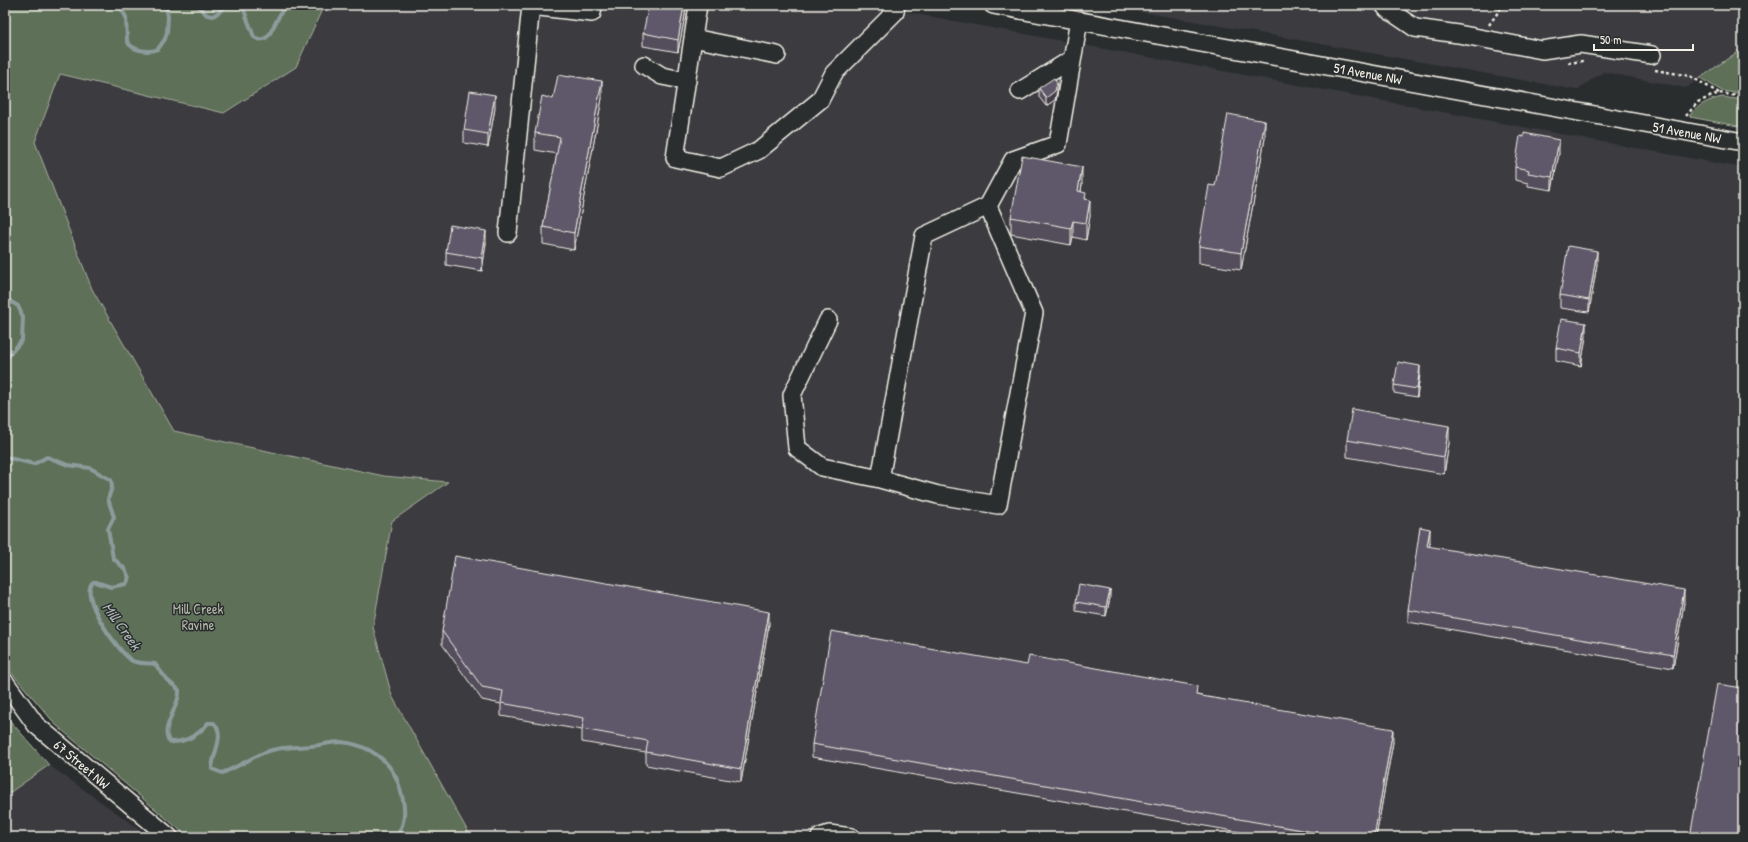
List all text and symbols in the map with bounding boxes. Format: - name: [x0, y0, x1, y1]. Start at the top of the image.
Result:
- scale bar: [1594, 26, 1693, 52]
- text: 50 m: [1600, 31, 1621, 48]
- street label: 51 Avenue NW: [1332, 58, 1404, 88]
- street label: 51 Avenue NW: [1651, 117, 1723, 147]
- water label: Mill Creek: [98, 598, 148, 656]
- park label: Mill Creek Ravine: [173, 599, 224, 634]
- street label: 67 Street NW: [50, 735, 114, 793]

